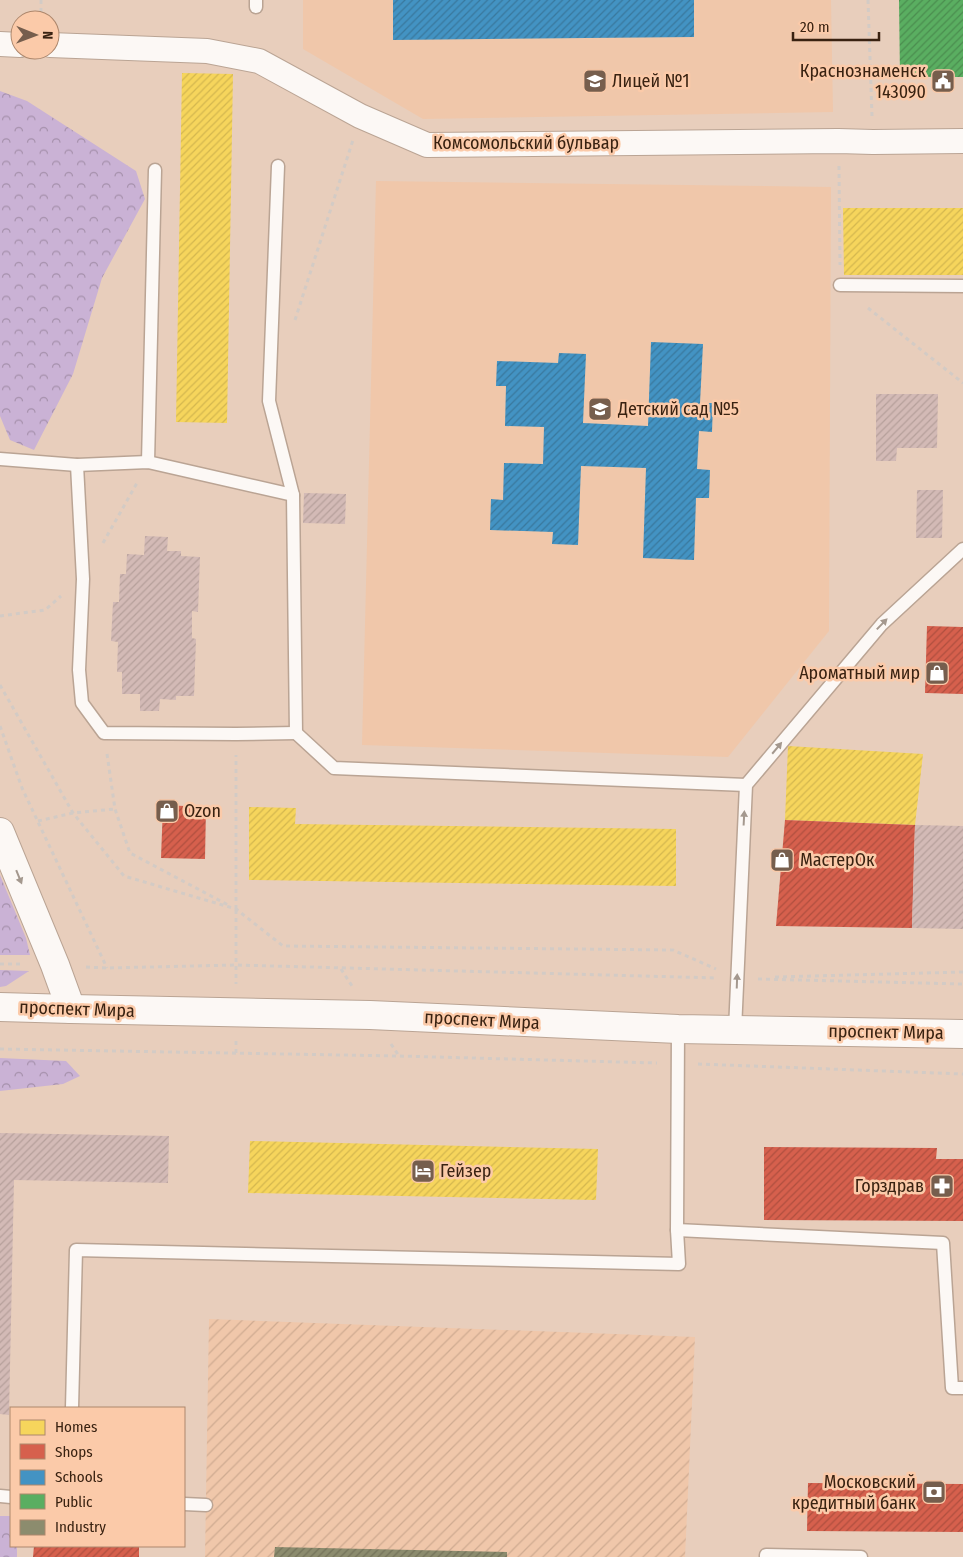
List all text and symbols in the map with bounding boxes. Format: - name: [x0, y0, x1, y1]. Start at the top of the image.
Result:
- north arrow: [10, 10, 60, 60]
- scale bar: [793, 10, 879, 42]
- text: 20 m: [800, 18, 830, 36]
- text: N: [39, 31, 56, 40]
- place label: Краснознаменск 143090: [800, 60, 927, 103]
- school or university icon: Лицей №1: [582, 68, 608, 94]
- public building icon: Краснознаменск 143090: [930, 68, 956, 94]
- place label: Лицей №1: [612, 70, 690, 92]
- street label: Комсомольский бульвар: [433, 132, 619, 154]
- school or university icon: Детский сад №5: [587, 396, 613, 422]
- place label: Детский сад №5: [617, 398, 739, 420]
- one-way arrow: [876, 618, 888, 630]
- shop icon: Ароматный мир: [924, 660, 950, 686]
- place label: Ароматный мир: [799, 662, 920, 684]
- one-way arrow: [771, 742, 782, 754]
- shop icon: Ozon: [154, 798, 180, 824]
- place label: Ozon: [184, 800, 221, 822]
- one-way arrow: [740, 810, 748, 826]
- shop icon: МастерОк: [769, 847, 795, 873]
- place label: МастерОк: [800, 849, 875, 871]
- one-way arrow: [15, 870, 23, 884]
- one-way arrow: [733, 973, 741, 989]
- street label: проспект Мира: [19, 996, 135, 1022]
- street label: проспект Мира: [424, 1006, 540, 1034]
- street label: проспект Мира: [828, 1020, 944, 1044]
- hotel icon: Гейзер: [410, 1158, 436, 1184]
- place label: Гейзер: [440, 1160, 491, 1182]
- pharmacy icon: Горздрав: [929, 1173, 955, 1199]
- place label: Горздрав: [855, 1175, 924, 1197]
- legend: [10, 1407, 185, 1547]
- text: Homes: [55, 1418, 97, 1436]
- text: Shops: [55, 1443, 93, 1461]
- text: Schools: [55, 1468, 103, 1486]
- place label: Московский кредитный банк: [792, 1471, 917, 1514]
- bank icon: Московский кредитный банк: [921, 1479, 947, 1505]
- text: Public: [55, 1493, 93, 1511]
- text: Industry: [55, 1518, 106, 1536]

